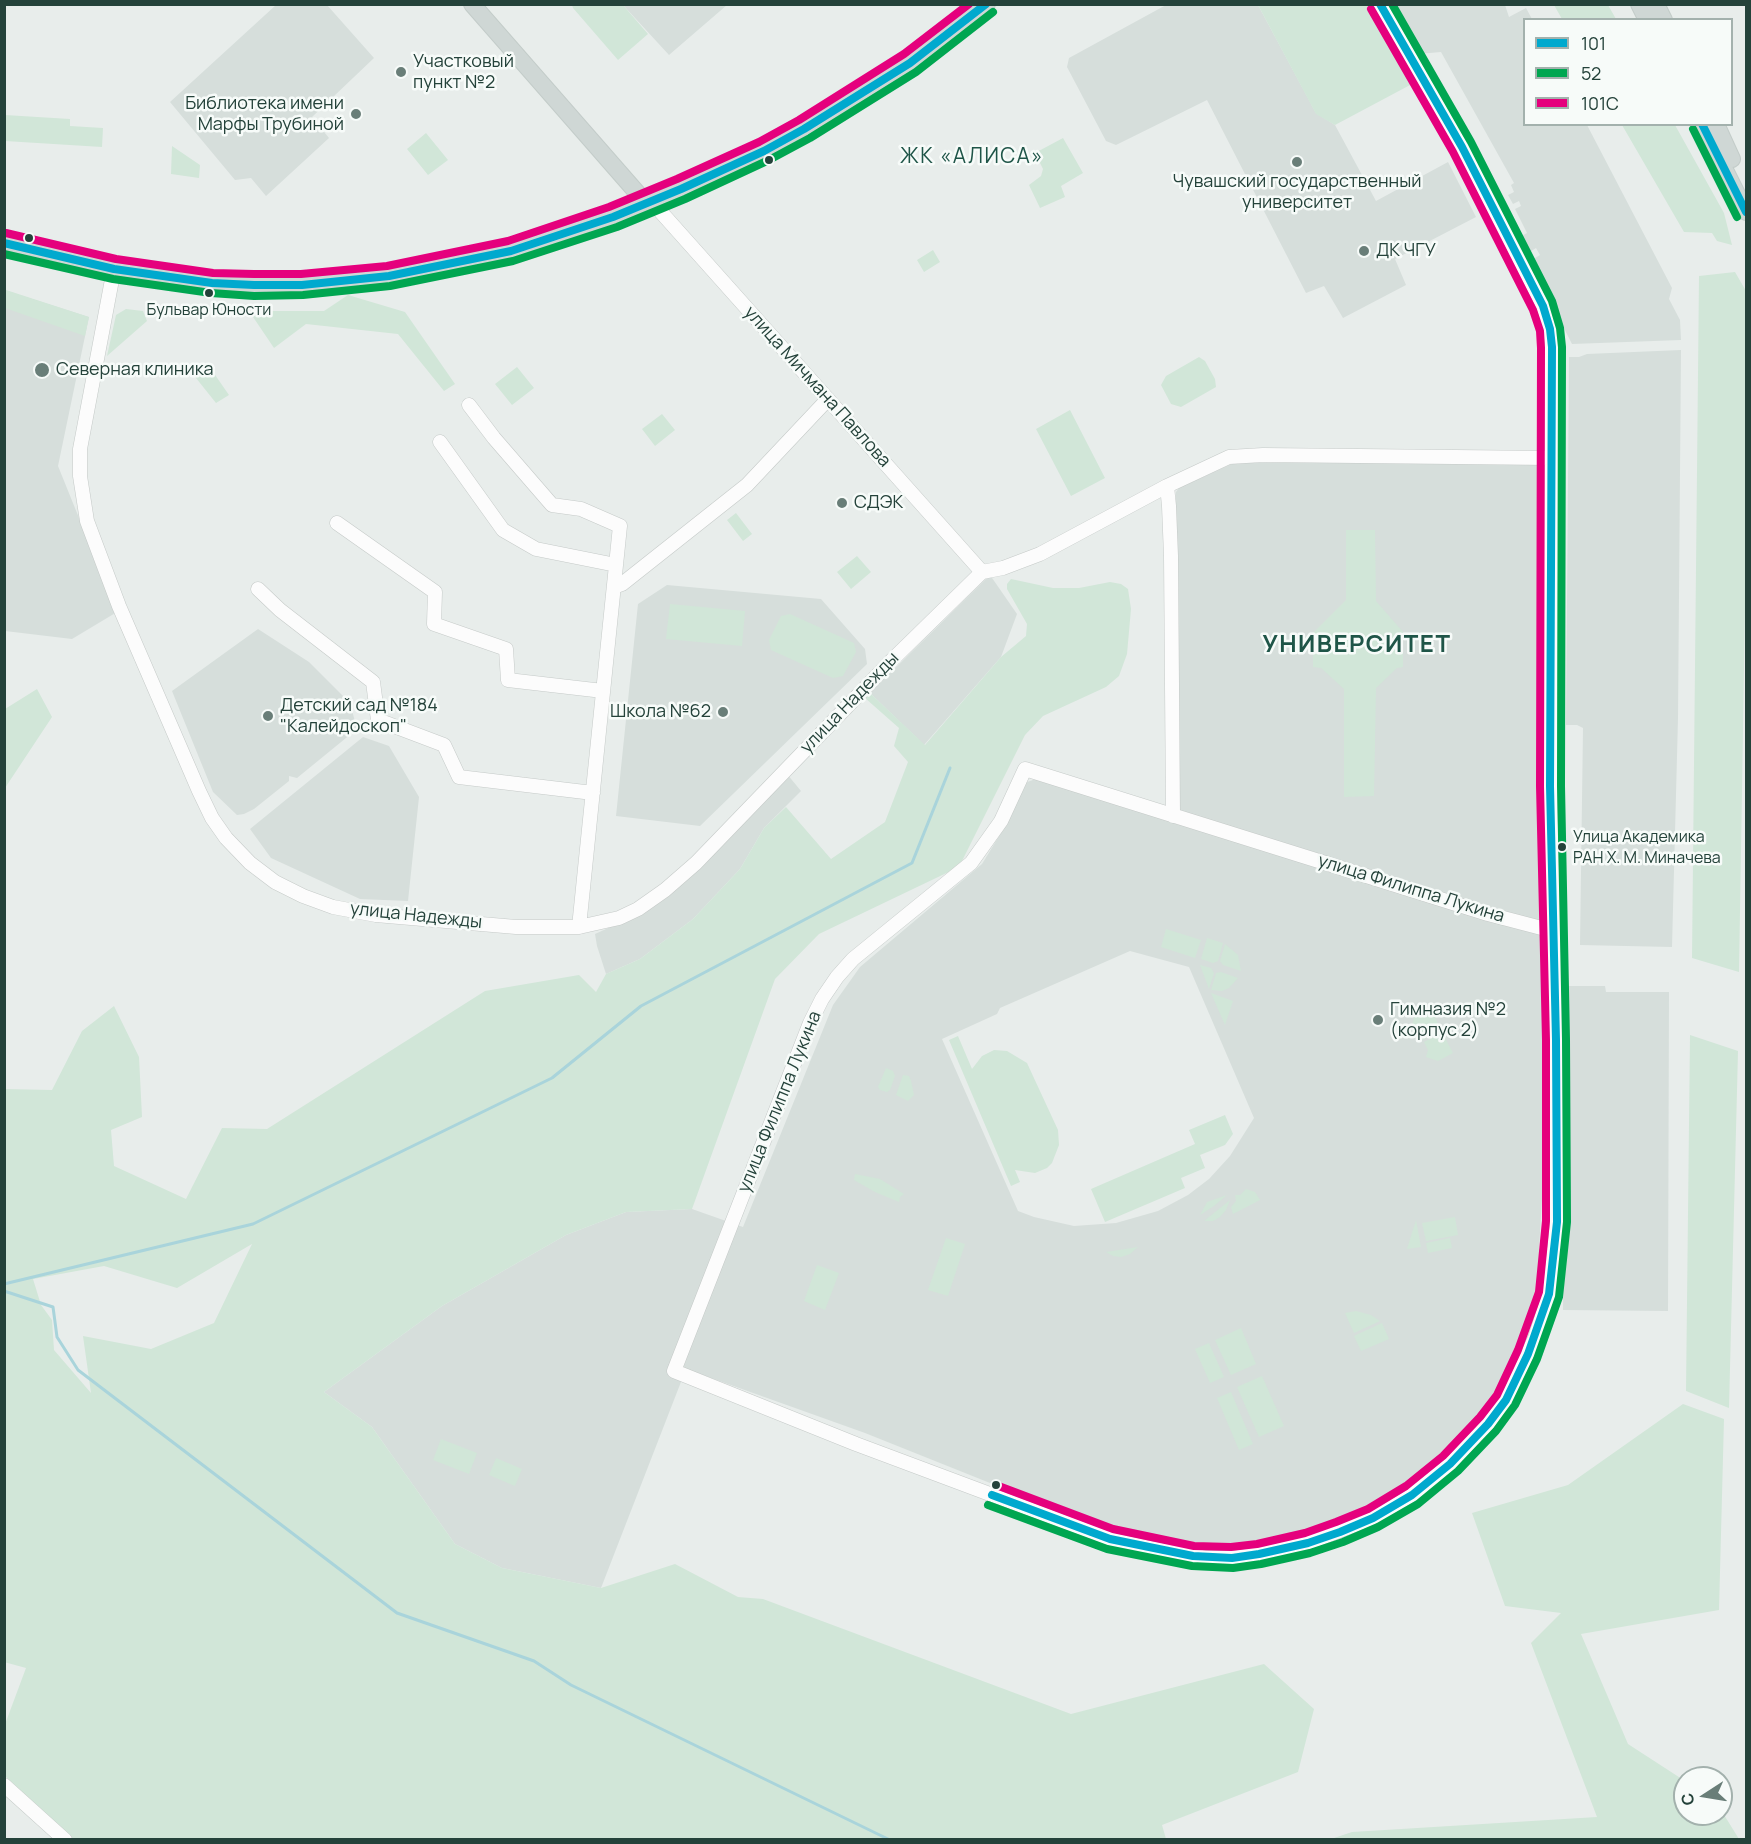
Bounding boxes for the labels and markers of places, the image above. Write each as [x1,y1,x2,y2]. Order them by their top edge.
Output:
place label: Участковый пункт №2 [413,51,514,94]
marker: Участковый пункт №2 [394,65,408,79]
place label: Библиотека имени Марфы Трубиной [185,93,344,136]
marker: Библиотека имени Марфы Трубиной [349,107,363,121]
unlabelled marker [763,154,775,166]
marker: Чувашский государственный университет [1290,155,1304,169]
place label: Чувашский государственный университет [1173,171,1421,213]
unlabelled marker [23,232,35,244]
place label: ДК ЧГУ [1376,240,1436,262]
marker: ДК ЧГУ [1357,244,1371,258]
marker: Бульвар Юности [203,287,215,299]
place label: Бульвар Юности [147,301,271,321]
place label: Северная клиника [56,359,214,381]
marker: Северная клиника [33,361,51,379]
place label: СДЭК [854,492,903,514]
marker: СДЭК [835,496,849,510]
place label: Детский сад №184 "Калейдоскоп" [280,695,438,738]
place label: Школа №62 [610,701,711,723]
marker: Школа №62 [716,705,730,719]
marker: Детский сад №184 "Калейдоскоп" [261,709,275,723]
place label: Улица Академика РАН Х. М. Миначева [1573,828,1721,866]
marker: Улица Академика РАН Х. М. Миначева [1556,841,1568,853]
place label: Гимназия №2 (корпус 2) [1390,999,1506,1042]
marker: Гимназия №2 (корпус 2) [1371,1013,1385,1027]
unlabelled marker [990,1479,1002,1491]

